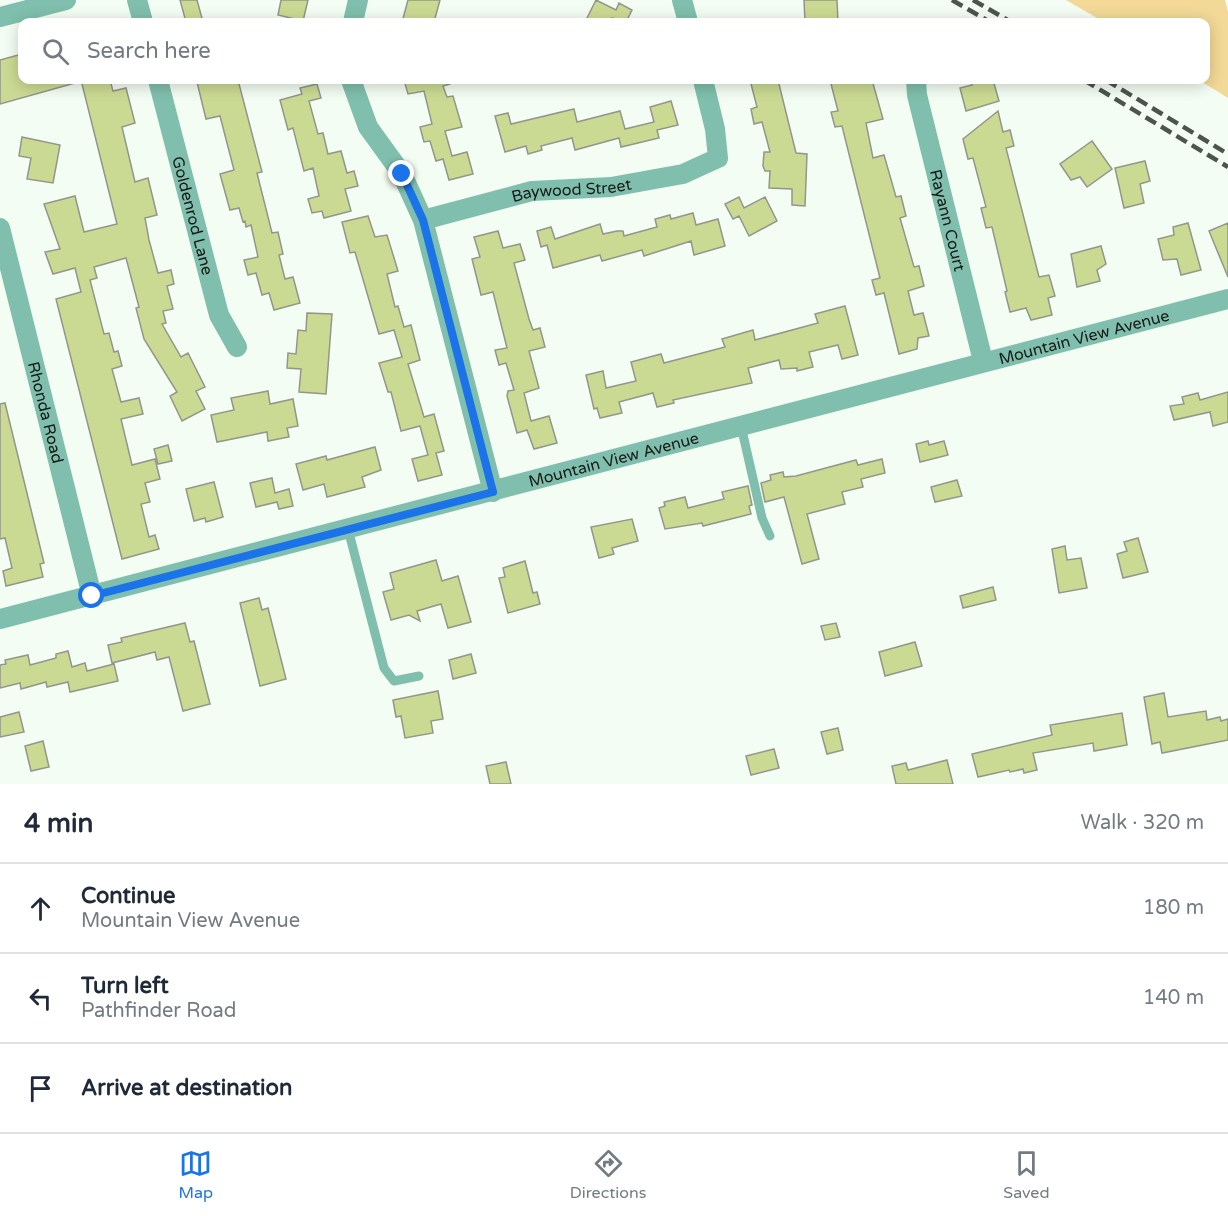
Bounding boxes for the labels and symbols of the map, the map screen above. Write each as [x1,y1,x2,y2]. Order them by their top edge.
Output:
street label: Goldenrod Lane [167,154,217,277]
route end [388,160,414,186]
street label: Rayann Court [925,168,969,273]
street label: Baywood Street [509,175,633,207]
street label: Mountain View Avenue [997,306,1171,369]
street label: Rhonda Road [23,360,67,466]
street label: Mountain View Avenue [526,428,701,492]
route start [78,582,104,608]

